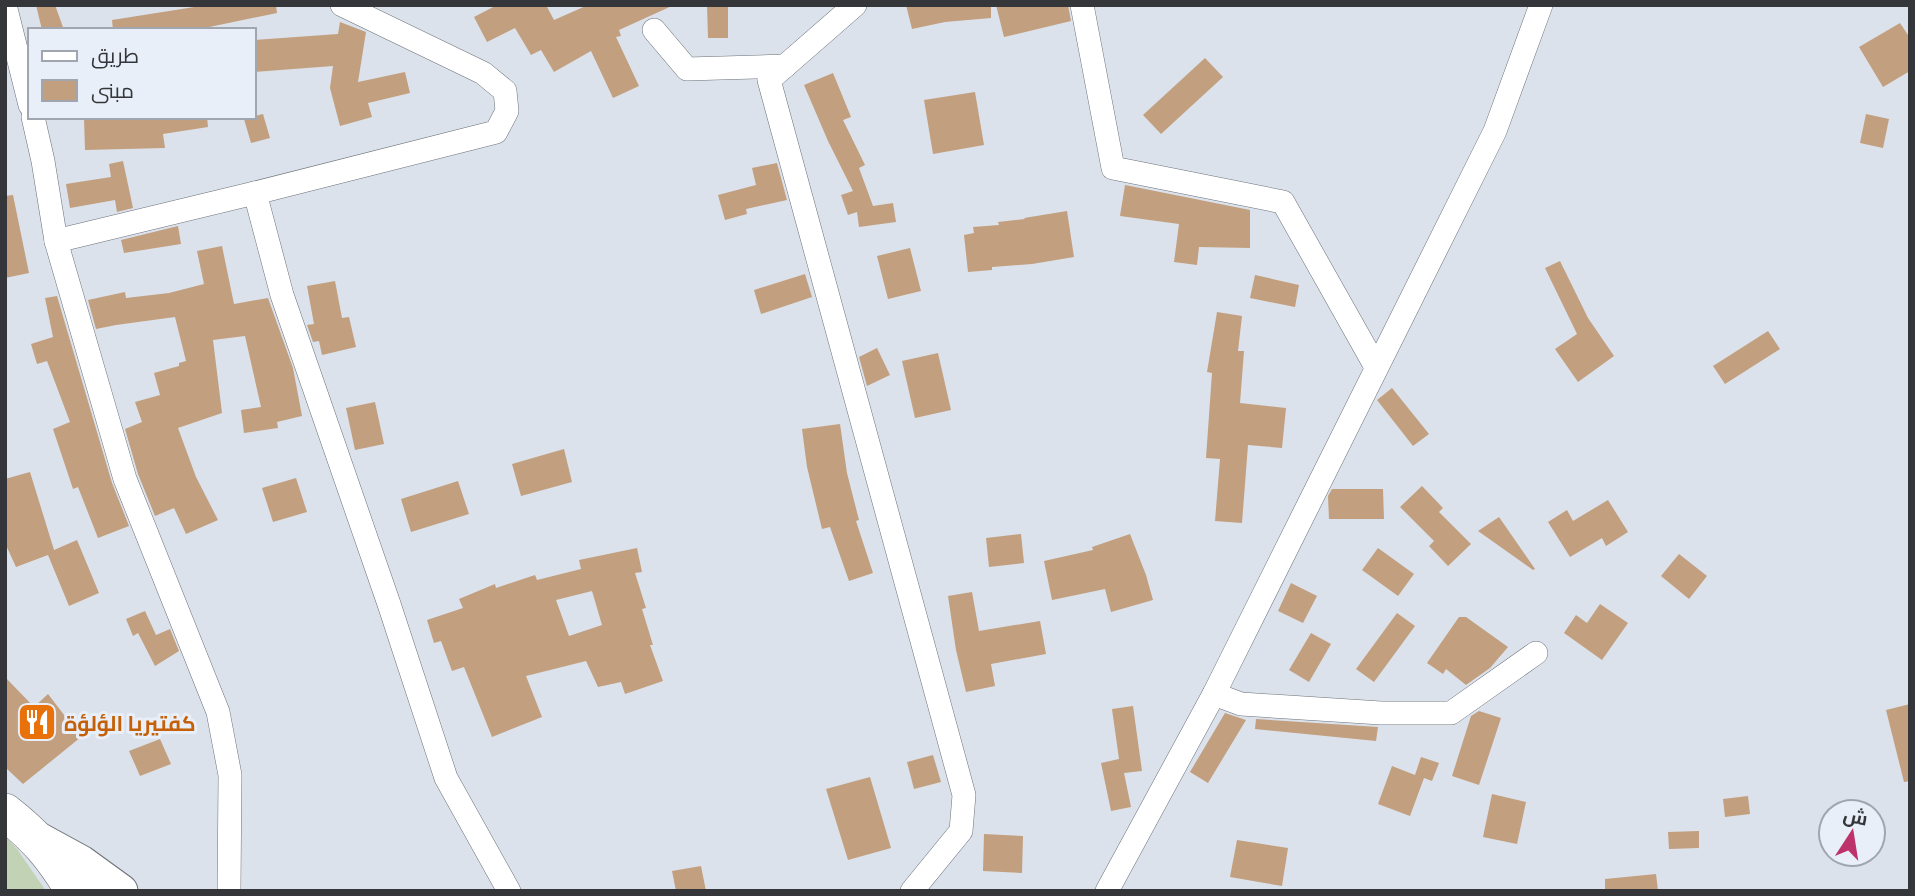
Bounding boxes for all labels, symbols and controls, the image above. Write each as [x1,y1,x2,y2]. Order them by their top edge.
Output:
legend [28,28,256,119]
text: طريق [91,42,139,69]
text: مبنى [91,77,134,104]
restaurant icon: كفتيريا الؤلؤة [16,701,58,743]
place label: كفتيريا الؤلؤة [64,710,196,737]
north arrow [1817,798,1887,868]
text: ش [1841,802,1870,831]

